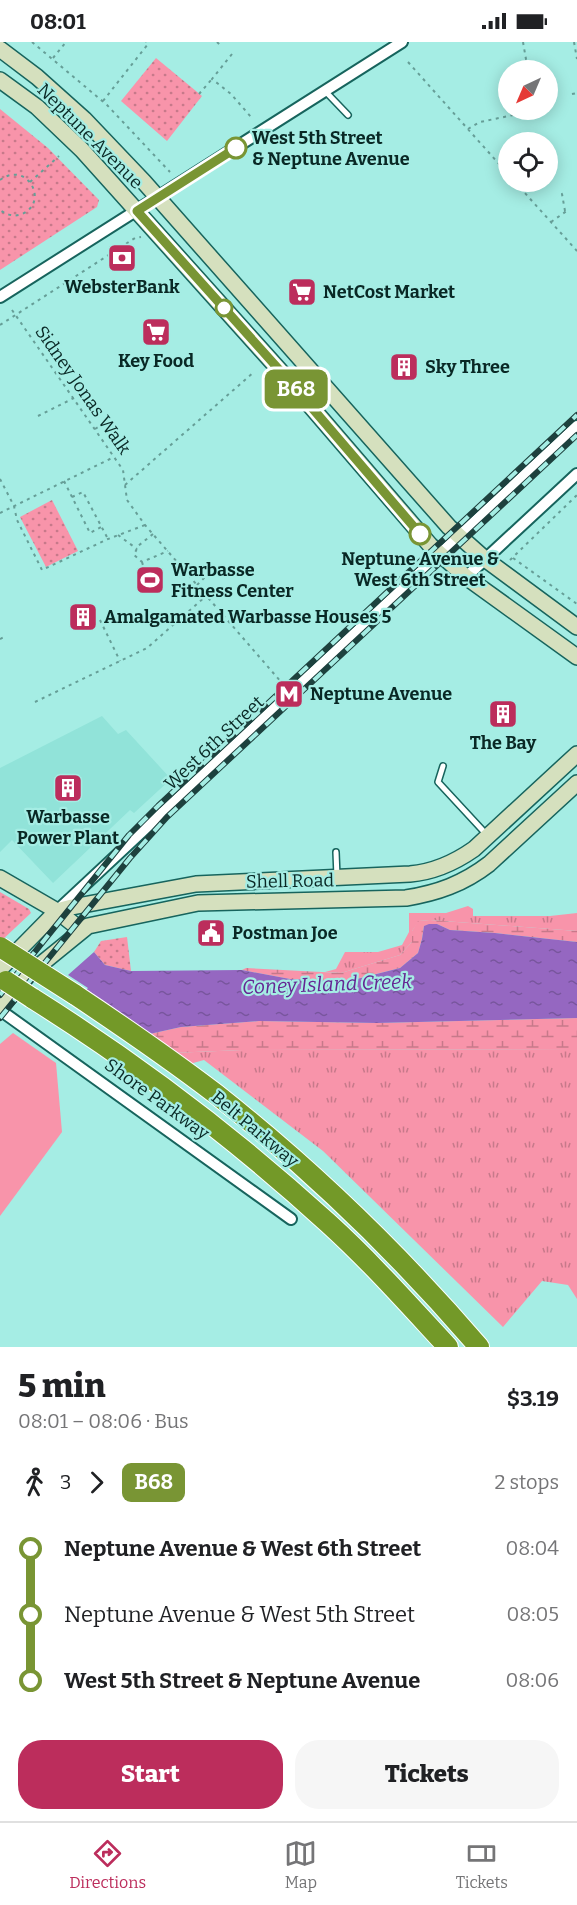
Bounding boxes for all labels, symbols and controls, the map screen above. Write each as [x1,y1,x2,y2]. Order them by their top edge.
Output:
text: 08:01 [30,8,86,35]
north arrow [498,60,558,120]
map controls [498,60,558,192]
street label: Neptune Avenue [33,79,147,193]
place label: West 5th Street & Neptune Avenue [252,127,410,170]
button: locate [498,132,558,192]
marker: West 5th Street & Neptune Avenue [225,137,247,159]
bank icon: WebsterBank [106,242,138,274]
place label: WebsterBank [64,276,180,298]
supermarket icon: NetCost Market [286,276,318,308]
place label: NetCost Market [323,281,455,303]
unlabelled marker [215,299,233,317]
supermarket icon: Key Food [140,316,172,348]
street label: Sidney Jonas Walk [30,321,136,459]
place label: Key Food [118,350,194,372]
building icon: Sky Three [388,351,420,383]
place label: Sky Three [425,356,510,378]
line badge: B68 [262,370,330,408]
text: B68 [277,376,315,402]
marker: Neptune Avenue & West 6th Street [409,523,431,545]
place label: Neptune Avenue & West 6th Street [341,548,499,591]
place label: Warbasse Fitness Center [171,559,294,602]
sports icon: Warbasse Fitness Center [134,564,166,596]
building icon: Amalgamated Warbasse Houses 5 [67,601,99,633]
place label: Amalgamated Warbasse Houses 5 [104,606,391,628]
metro station icon: Neptune Avenue [273,678,305,710]
place label: Neptune Avenue [310,683,452,705]
street label: West 6th Street [160,691,269,795]
building icon: The Bay [487,698,519,730]
place label: The Bay [470,732,537,754]
building icon: Warbasse Power Plant [52,772,84,804]
place label: Warbasse Power Plant [17,806,119,849]
street label: Shell Road [246,869,335,893]
public building icon: Postman Joe [195,917,227,949]
place label: Postman Joe [232,922,338,944]
water label: Coney Island Creek [242,969,413,999]
street label: Shore Parkway [100,1054,214,1145]
street label: Belt Parkway [207,1086,303,1172]
text: 5 min [18,1366,106,1406]
text: $3.19 [507,1385,559,1412]
text: 08:01 – 08:06 · Bus [18,1409,189,1433]
icon: walk [18,1466,51,1499]
icon: forward [80,1466,113,1499]
text: B68 [134,1469,173,1495]
text: 3 [60,1470,71,1494]
text: 2 stops [495,1470,559,1494]
text: Neptune Avenue & West 6th Street [64,1535,421,1562]
text: 08:04 [505,1536,559,1560]
text: Neptune Avenue & West 5th Street [64,1601,415,1628]
text: 08:05 [506,1602,559,1626]
text: West 5th Street & Neptune Avenue [64,1667,420,1694]
text: 08:06 [505,1668,559,1692]
button: Start [18,1740,283,1809]
button: Tickets [295,1740,559,1809]
tab: Directions [69,1837,146,1892]
tab: Map [284,1837,317,1892]
tab: Tickets [456,1837,508,1892]

